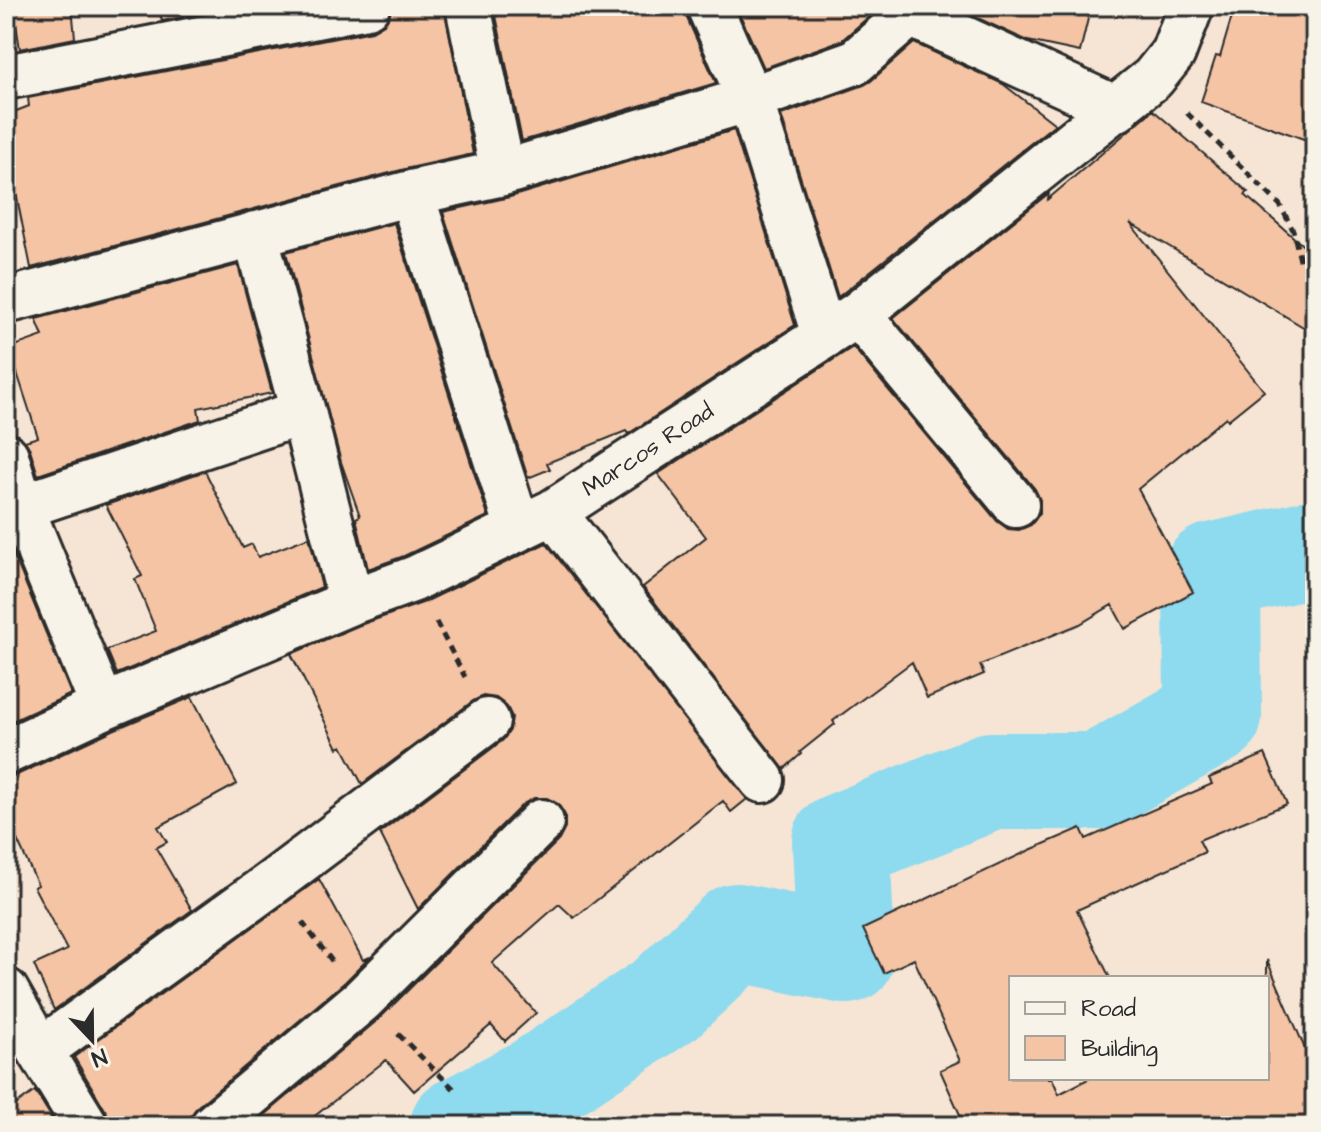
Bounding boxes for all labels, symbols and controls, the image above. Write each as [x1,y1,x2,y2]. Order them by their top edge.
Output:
street label: Marcos Road [576,395,720,505]
legend [1009,976,1269,1080]
text: Road [1081,992,1136,1026]
north arrow [52,1000,132,1080]
text: Building [1081,1032,1158,1067]
text: N [87,1040,111,1074]

